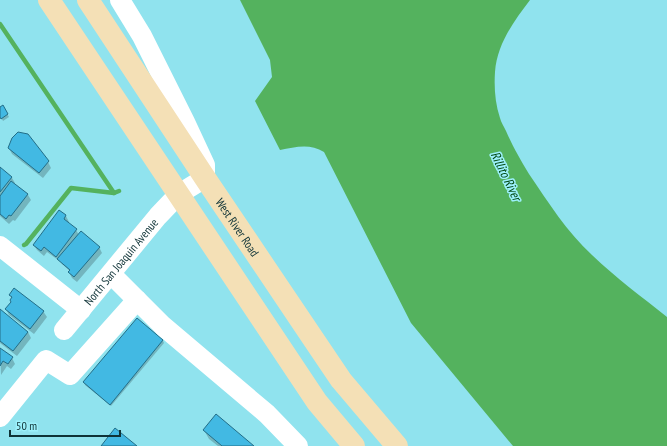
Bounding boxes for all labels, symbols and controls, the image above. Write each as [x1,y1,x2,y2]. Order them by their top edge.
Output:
water label: Rillito River [487,149,526,206]
street label: West River Road [213,195,263,259]
street label: North San Joaquin Avenue [80,215,161,308]
scale bar [10,412,120,438]
text: 50 m [16,418,37,433]

